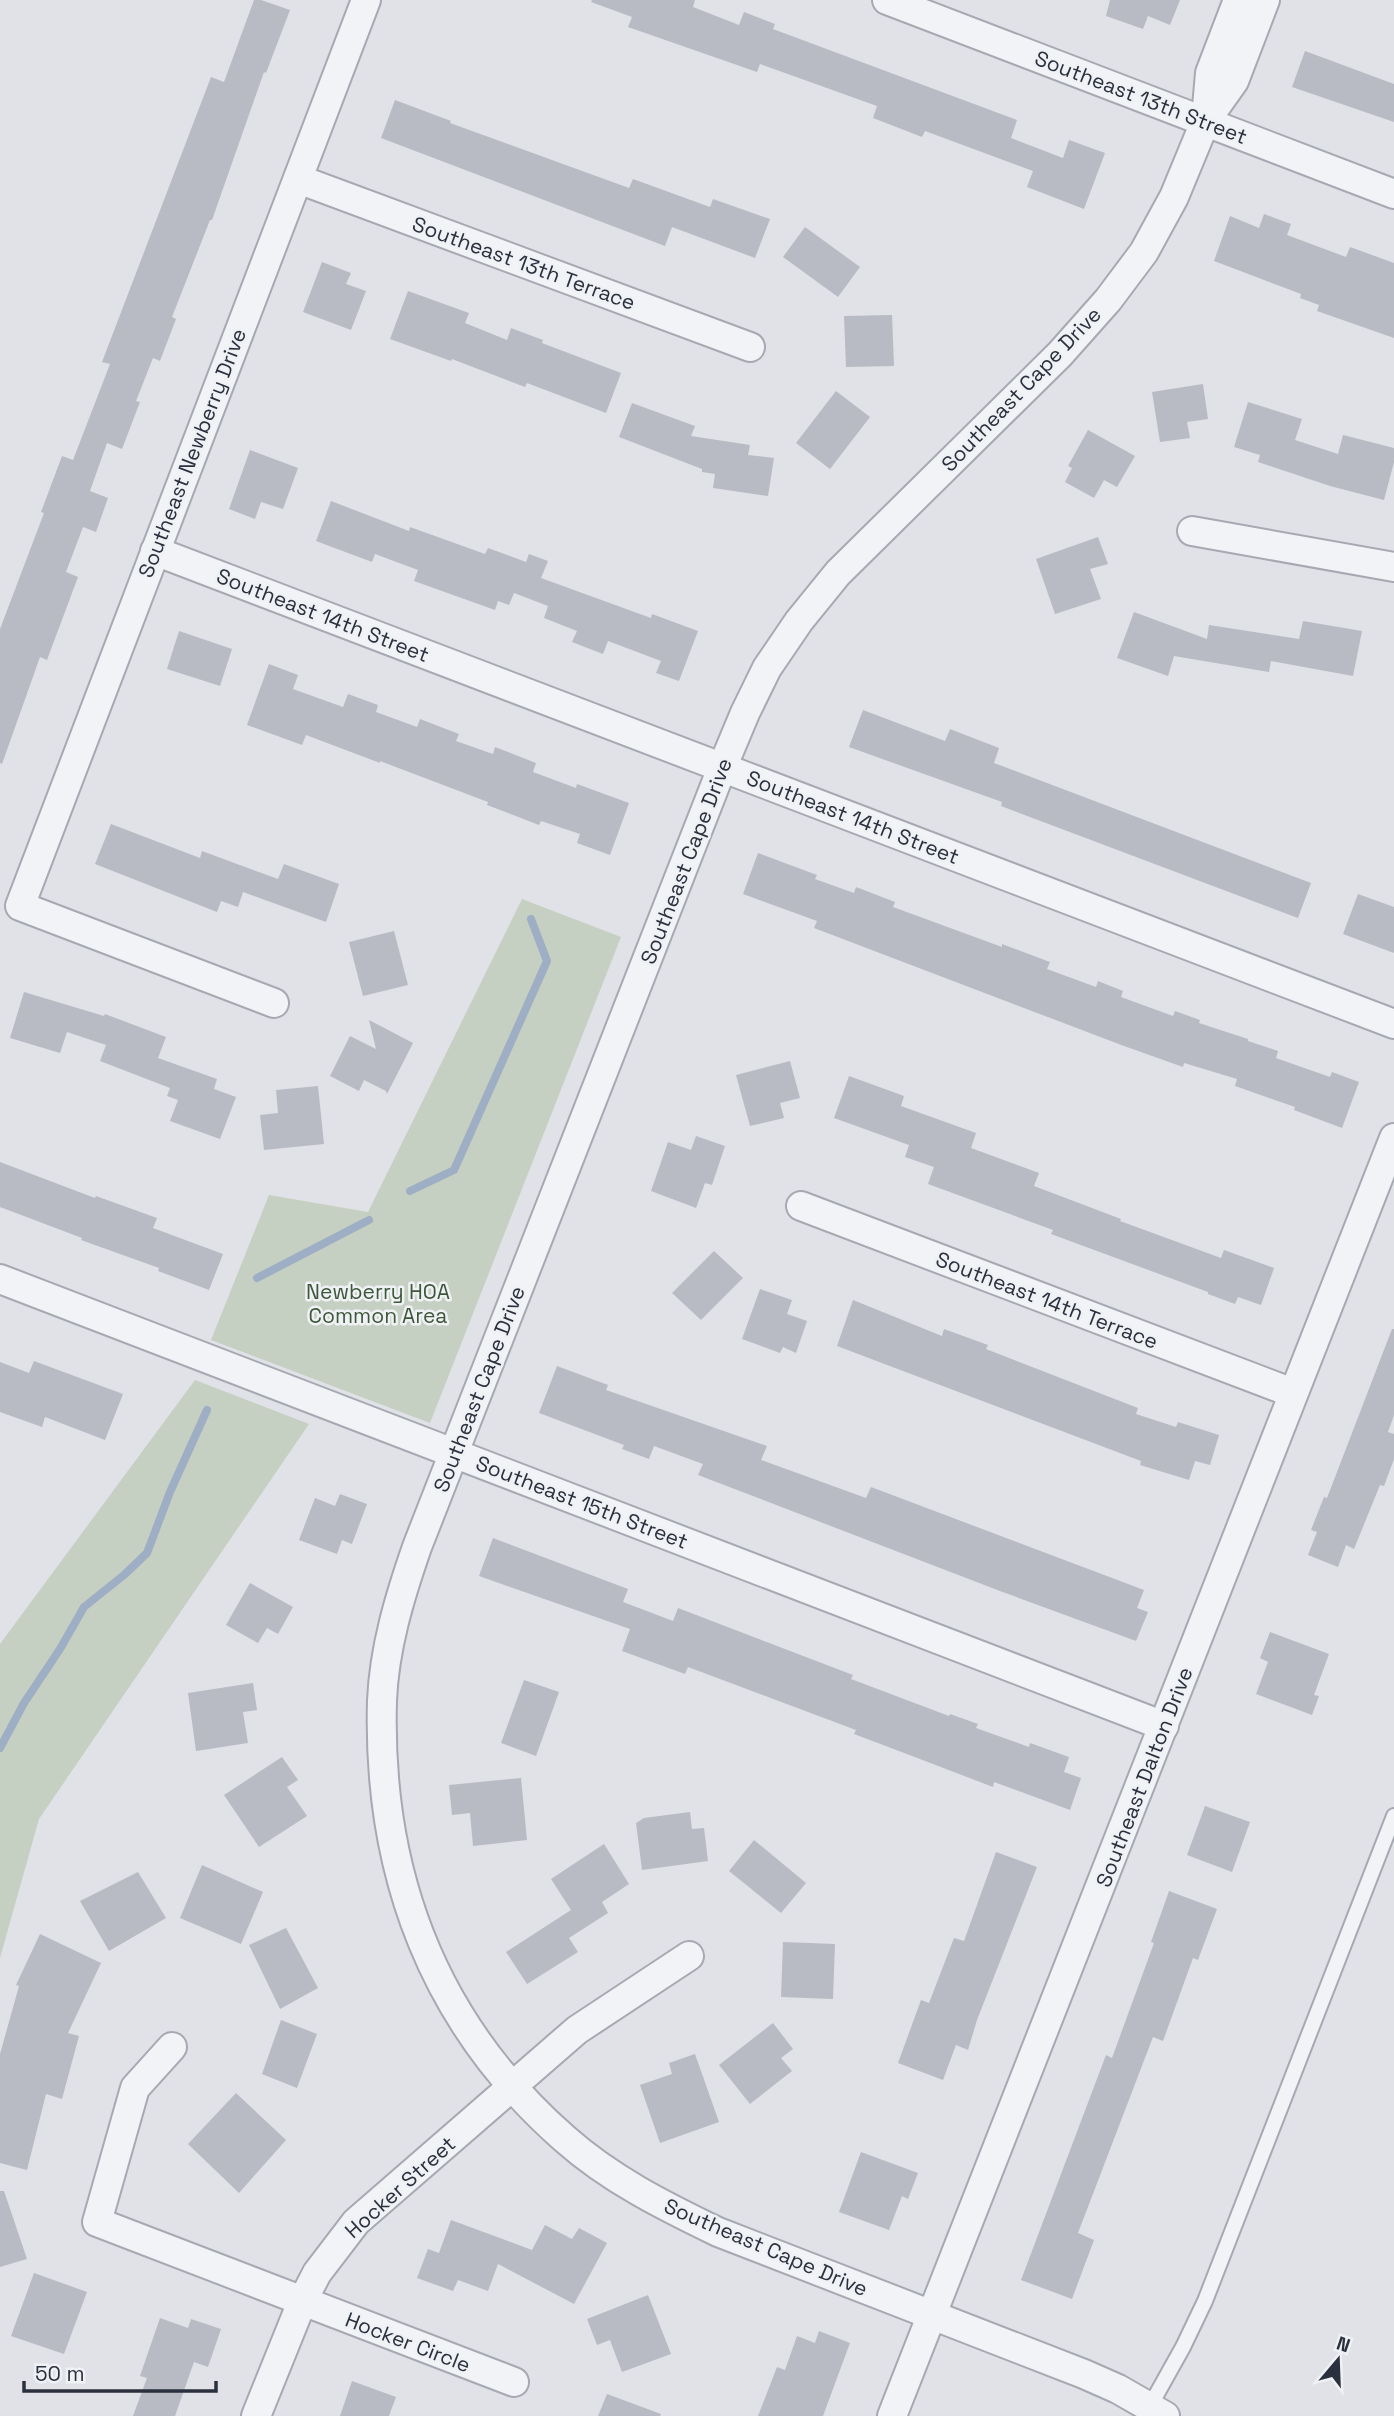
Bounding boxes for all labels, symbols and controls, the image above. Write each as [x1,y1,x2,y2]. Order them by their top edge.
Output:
street label: Southeast 13th Street [1031,44,1251,150]
street label: Southeast 13th Terrace [409,210,639,316]
street label: Southeast Cape Drive [935,301,1107,477]
street label: Southeast Newberry Drive [132,325,252,581]
street label: Southeast 14th Street [213,562,433,668]
street label: Southeast Cape Drive [634,754,738,968]
street label: Southeast 14th Street [743,764,963,870]
street label: Southeast 14th Terrace [932,1245,1162,1355]
park label: Newberry HOA Common Area [306,1278,450,1329]
street label: Southeast Cape Drive [427,1282,531,1496]
street label: Southeast 15th Street [472,1449,692,1555]
street label: Southeast Dalton Drive [1090,1663,1198,1891]
street label: Hocker Street [339,2130,461,2244]
street label: Southeast Cape Drive [660,2192,872,2302]
street label: Hocker Circle [341,2306,475,2378]
north arrow [1303,2325,1373,2395]
text: N [1333,2331,1353,2358]
scale bar [24,2350,217,2394]
text: 50 m [35,2360,85,2387]

